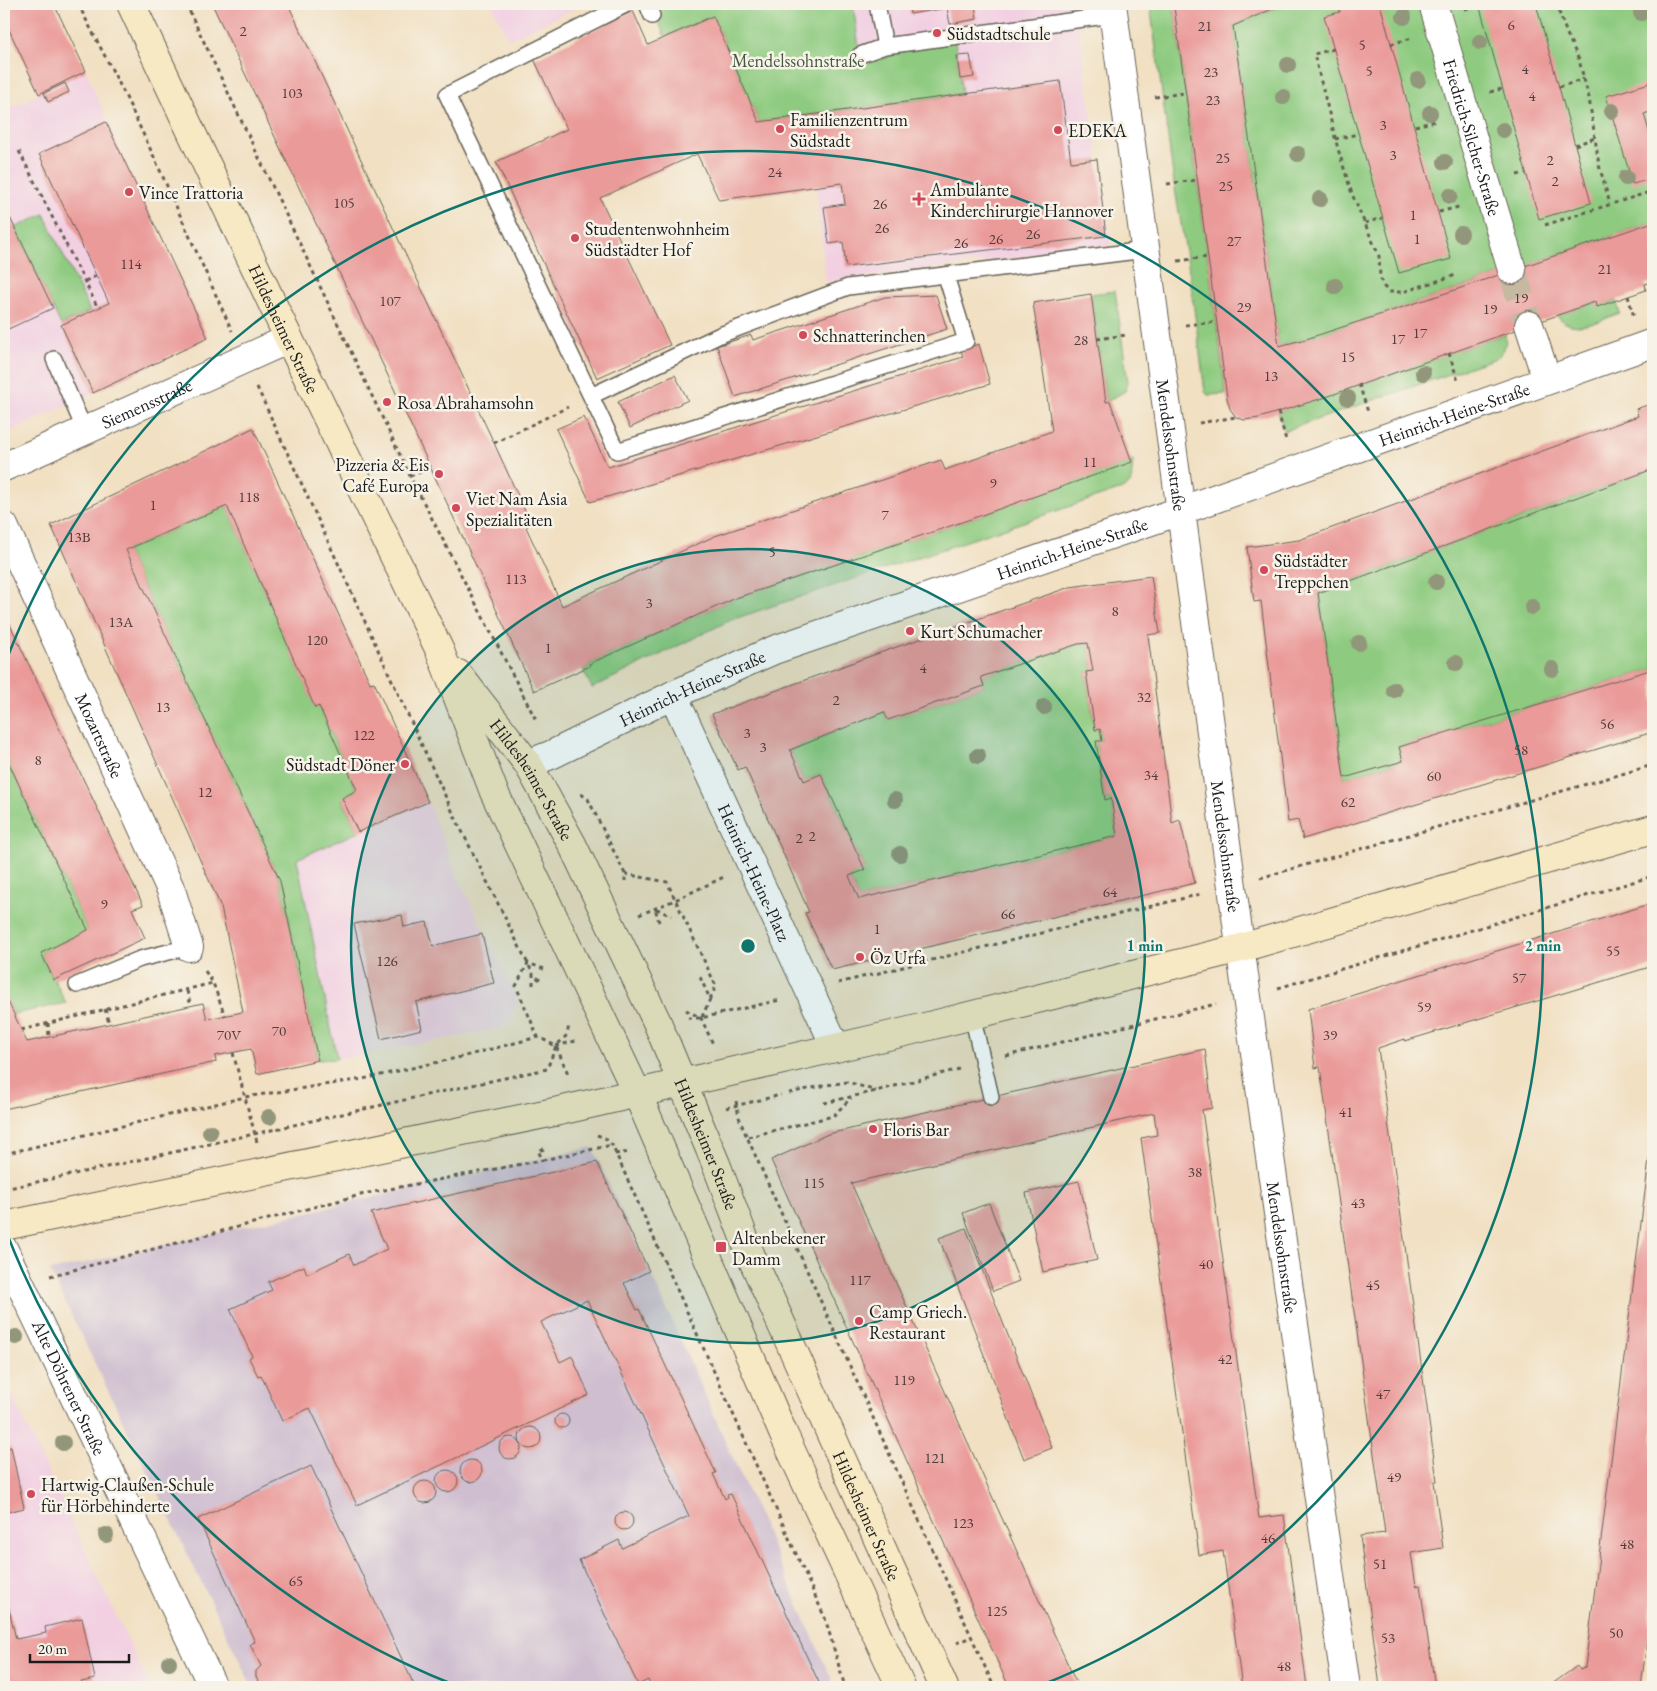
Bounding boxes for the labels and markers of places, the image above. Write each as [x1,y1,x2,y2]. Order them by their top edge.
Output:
place label: Südstadtschule [947,22,1051,45]
marker: Südstadtschule [931,27,943,39]
place label: Familienzentrum Südstadt [790,108,908,152]
place label: EDEKA [1068,119,1127,142]
marker: Familienzentrum Südstadt [774,123,786,135]
marker: EDEKA [1052,124,1064,136]
place label: Ambulante Kinderchirurgie Hannover [929,178,1114,222]
place label: Vince Trattoria [139,181,244,204]
marker: Vince Trattoria [123,186,135,198]
marker: Ambulante Kinderchirurgie Hannover [912,192,926,206]
place label: Studentenwohnheim Südstädter Hof [585,217,730,261]
marker: Studentenwohnheim Südstädter Hof [569,232,581,244]
place label: Schnatterinchen [813,324,927,347]
marker: Schnatterinchen [797,329,809,341]
place label: Rosa Abrahamsohn [397,391,534,414]
marker: Rosa Abrahamsohn [381,396,393,408]
place label: Pizzeria & Eis Café Europa [335,453,430,497]
marker: Pizzeria & Eis Café Europa [433,468,445,480]
place label: Viet Nam Asia Spezialitäten [466,487,568,531]
marker: Viet Nam Asia Spezialitäten [450,502,462,514]
place label: Südstädter Treppchen [1274,549,1350,593]
marker: Südstädter Treppchen [1258,564,1270,576]
place label: Kurt Schumacher [920,620,1042,643]
marker: Kurt Schumacher [904,625,916,637]
place label: Südstadt Döner [286,753,395,776]
marker: Südstadt Döner [399,758,411,770]
centre of rings [739,937,757,955]
place label: Öz Urfa [870,946,927,969]
marker: Öz Urfa [854,951,866,963]
place label: Floris Bar [883,1118,949,1141]
marker: Floris Bar [867,1123,879,1135]
place label: Altenbekener Damm [731,1226,825,1270]
marker: Altenbekener Damm [714,1240,728,1254]
place label: Camp Griech. Restaurant [869,1300,967,1344]
marker: Camp Griech. Restaurant [853,1315,865,1327]
place label: Hartwig-Claußen-Schule für Hörbehinderte [41,1473,214,1517]
marker: Hartwig-Claußen-Schule für Hörbehinderte [25,1488,37,1500]

